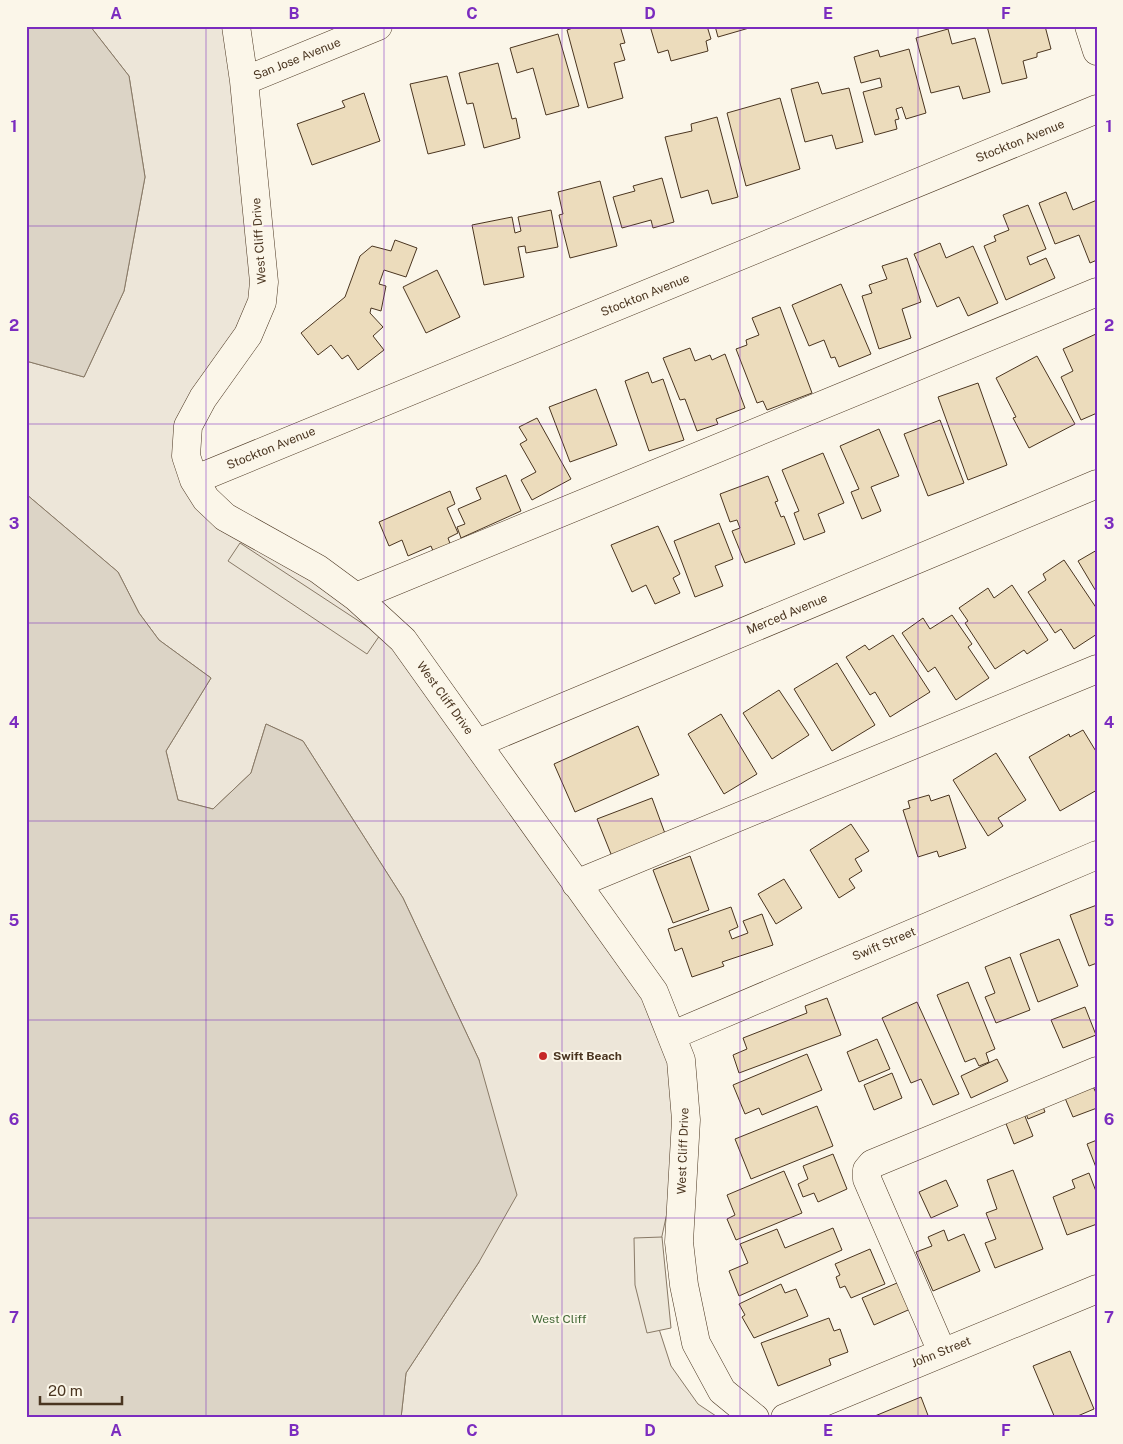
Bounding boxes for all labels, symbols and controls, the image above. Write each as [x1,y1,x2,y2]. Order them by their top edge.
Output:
text: A [110,4,122,23]
text: B [289,4,300,23]
text: C [466,4,478,23]
text: D [644,4,656,23]
text: E [823,4,833,23]
text: F [1001,4,1011,23]
street label: San Jose Avenue [251,35,343,83]
text: 1 [11,117,17,136]
street label: Stockton Avenue [974,117,1067,165]
text: 1 [1106,117,1112,136]
street label: West Cliff Drive [249,197,269,285]
street label: Stockton Avenue [599,271,692,319]
text: 2 [9,316,19,335]
text: 2 [1104,316,1114,335]
street label: Stockton Avenue [225,424,318,472]
text: 3 [9,514,19,533]
text: 3 [1104,514,1114,533]
street label: Merced Avenue [744,591,830,637]
street label: West Cliff Drive [414,659,476,737]
text: 4 [9,713,20,732]
text: 4 [1104,713,1115,732]
text: 5 [9,911,20,930]
text: 5 [1104,911,1115,930]
street label: Swift Street [850,924,918,964]
place label: Swift Beach [553,1049,622,1063]
marker: Swift Beach [537,1050,549,1062]
street label: West Cliff Drive [674,1107,692,1195]
text: 6 [9,1110,19,1129]
text: 6 [1104,1110,1114,1129]
text: 7 [9,1308,19,1327]
text: 7 [1104,1308,1114,1327]
park label: West Cliff [531,1312,587,1326]
street label: John Street [909,1334,973,1370]
scale bar [40,1374,122,1406]
text: 20 m [48,1382,83,1399]
text: A [110,1421,122,1440]
text: B [289,1421,300,1440]
text: C [466,1421,478,1440]
text: D [644,1421,656,1440]
text: E [823,1421,833,1440]
text: F [1001,1421,1011,1440]

